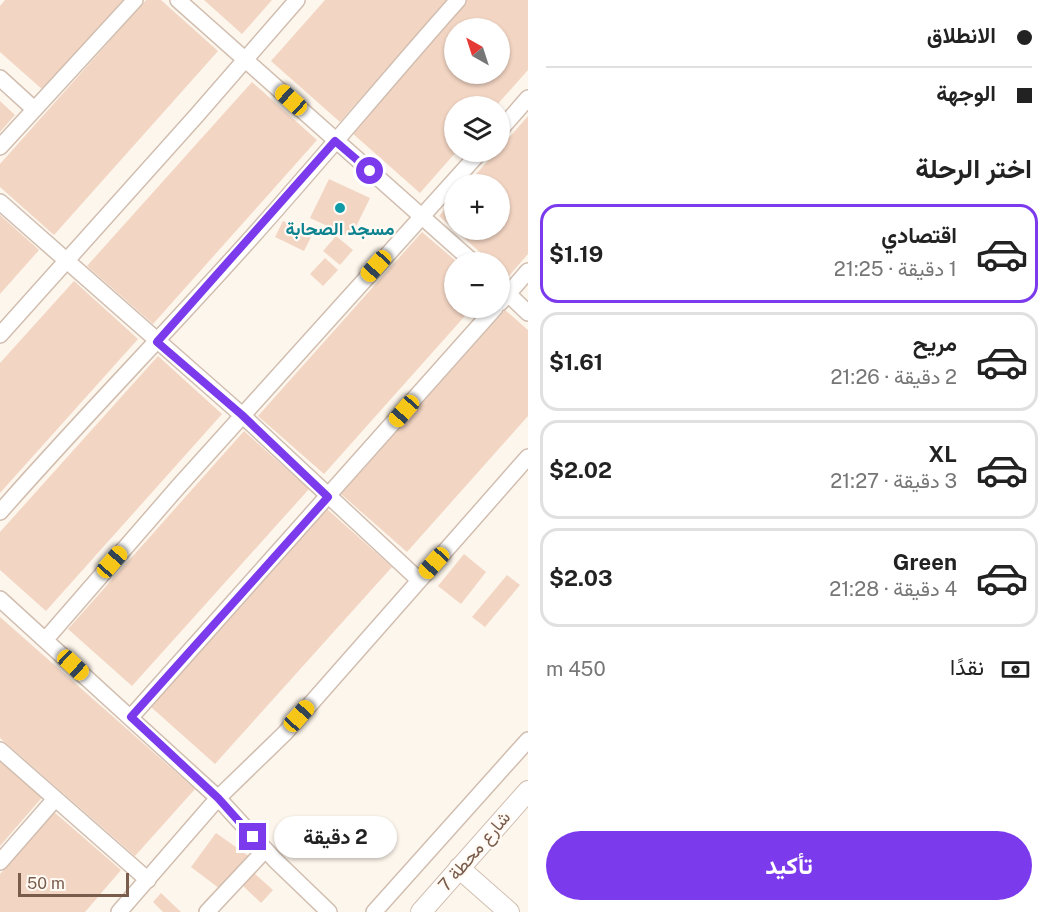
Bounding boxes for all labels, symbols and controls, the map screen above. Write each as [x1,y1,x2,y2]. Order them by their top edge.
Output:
north arrow [444,18,510,84]
map controls [444,18,510,318]
text: الانطلاق [927,22,996,48]
text: الوجهة [936,80,996,106]
car [272,81,310,119]
button: layers [444,96,510,162]
text: اختر الرحلة [915,152,1032,184]
route start [356,157,383,184]
button: + [444,174,510,240]
marker: مسجد الصحابة [333,201,347,215]
place label: مسجد الصحابة [286,218,395,240]
text: اقتصادي [881,222,957,248]
icon: car [975,227,1029,281]
text: $1.19 [549,241,603,267]
car [357,247,395,285]
button: − [444,252,510,318]
text: 1 دقيقة · 21:25 [834,257,957,281]
text: مريح [913,330,957,356]
icon: car [975,335,1029,389]
text: $1.61 [549,349,603,375]
text: 2 دقيقة · 21:26 [830,365,957,389]
car [385,392,423,430]
text: XL [929,441,957,467]
icon: car [975,443,1029,497]
text: $2.02 [549,457,612,483]
text: 3 دقيقة · 21:27 [830,469,957,493]
car [93,543,131,581]
car [415,544,453,582]
text: Green [893,549,957,575]
icon: car [975,551,1029,605]
text: $2.03 [549,565,613,591]
text: 4 دقيقة · 21:28 [829,577,957,601]
car [54,646,92,684]
icon: cash [999,653,1032,686]
text: نقدًا [950,654,984,680]
text: 450 m [546,657,606,681]
car [280,697,318,735]
street label: شارع محطة 7 [434,807,516,897]
callout: 2 دقيقة [274,816,397,858]
route end [239,823,266,850]
text: 2 دقيقة [303,825,368,849]
button: تأكيد [546,831,1032,900]
scale bar [18,870,129,898]
text: 50 m [27,874,65,893]

